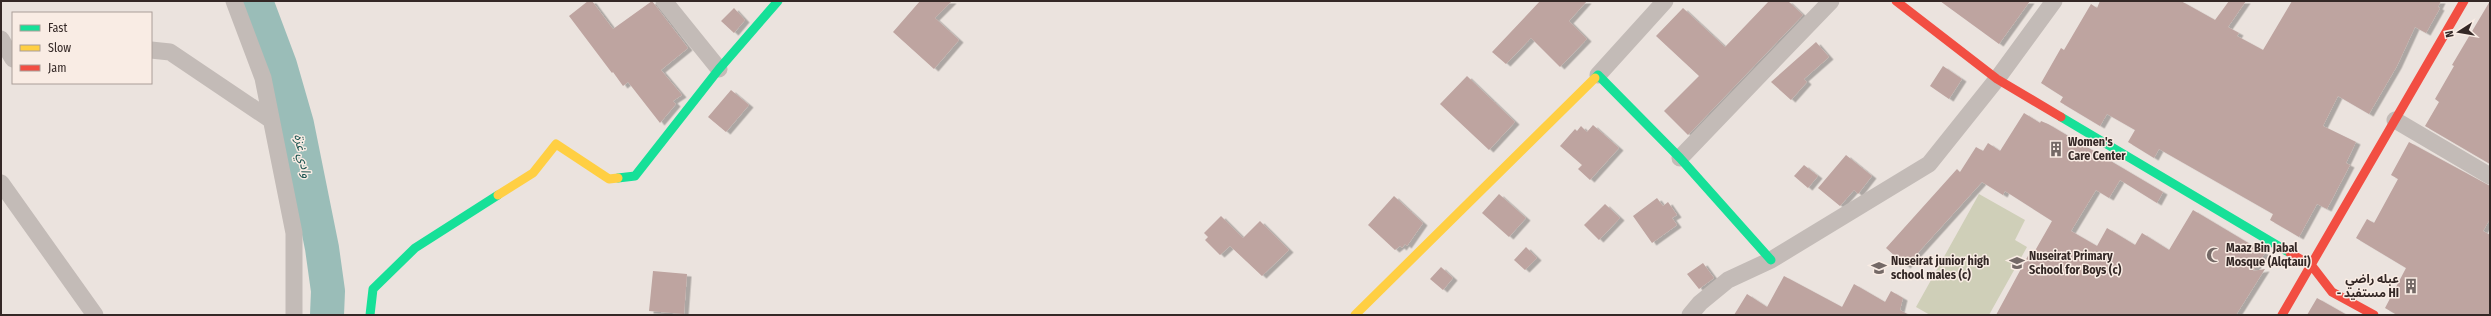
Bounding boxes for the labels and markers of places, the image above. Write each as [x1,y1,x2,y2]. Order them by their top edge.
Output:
place label: Women's Care Center [2068,135,2126,163]
building icon: Women's Care Center [2047,140,2065,158]
place label: Maaz Bin Jabal Mosque (Alqtaui) [2226,241,2311,269]
mosque icon: Maaz Bin Jabal Mosque (Alqtaui) [2205,246,2223,264]
place label: Nuseirat Primary School for Boys (c) [2029,249,2122,277]
place label: Nuseirat junior high school males (c) [1891,254,1989,282]
school or university icon: Nuseirat Primary School for Boys (c) [2008,254,2026,272]
school or university icon: Nuseirat junior high school males (c) [1870,259,1888,277]
place label: عبله راضي - مستفيد HI [2337,272,2399,300]
building icon: عبله راضي - مستفيد HI [2402,277,2420,295]

